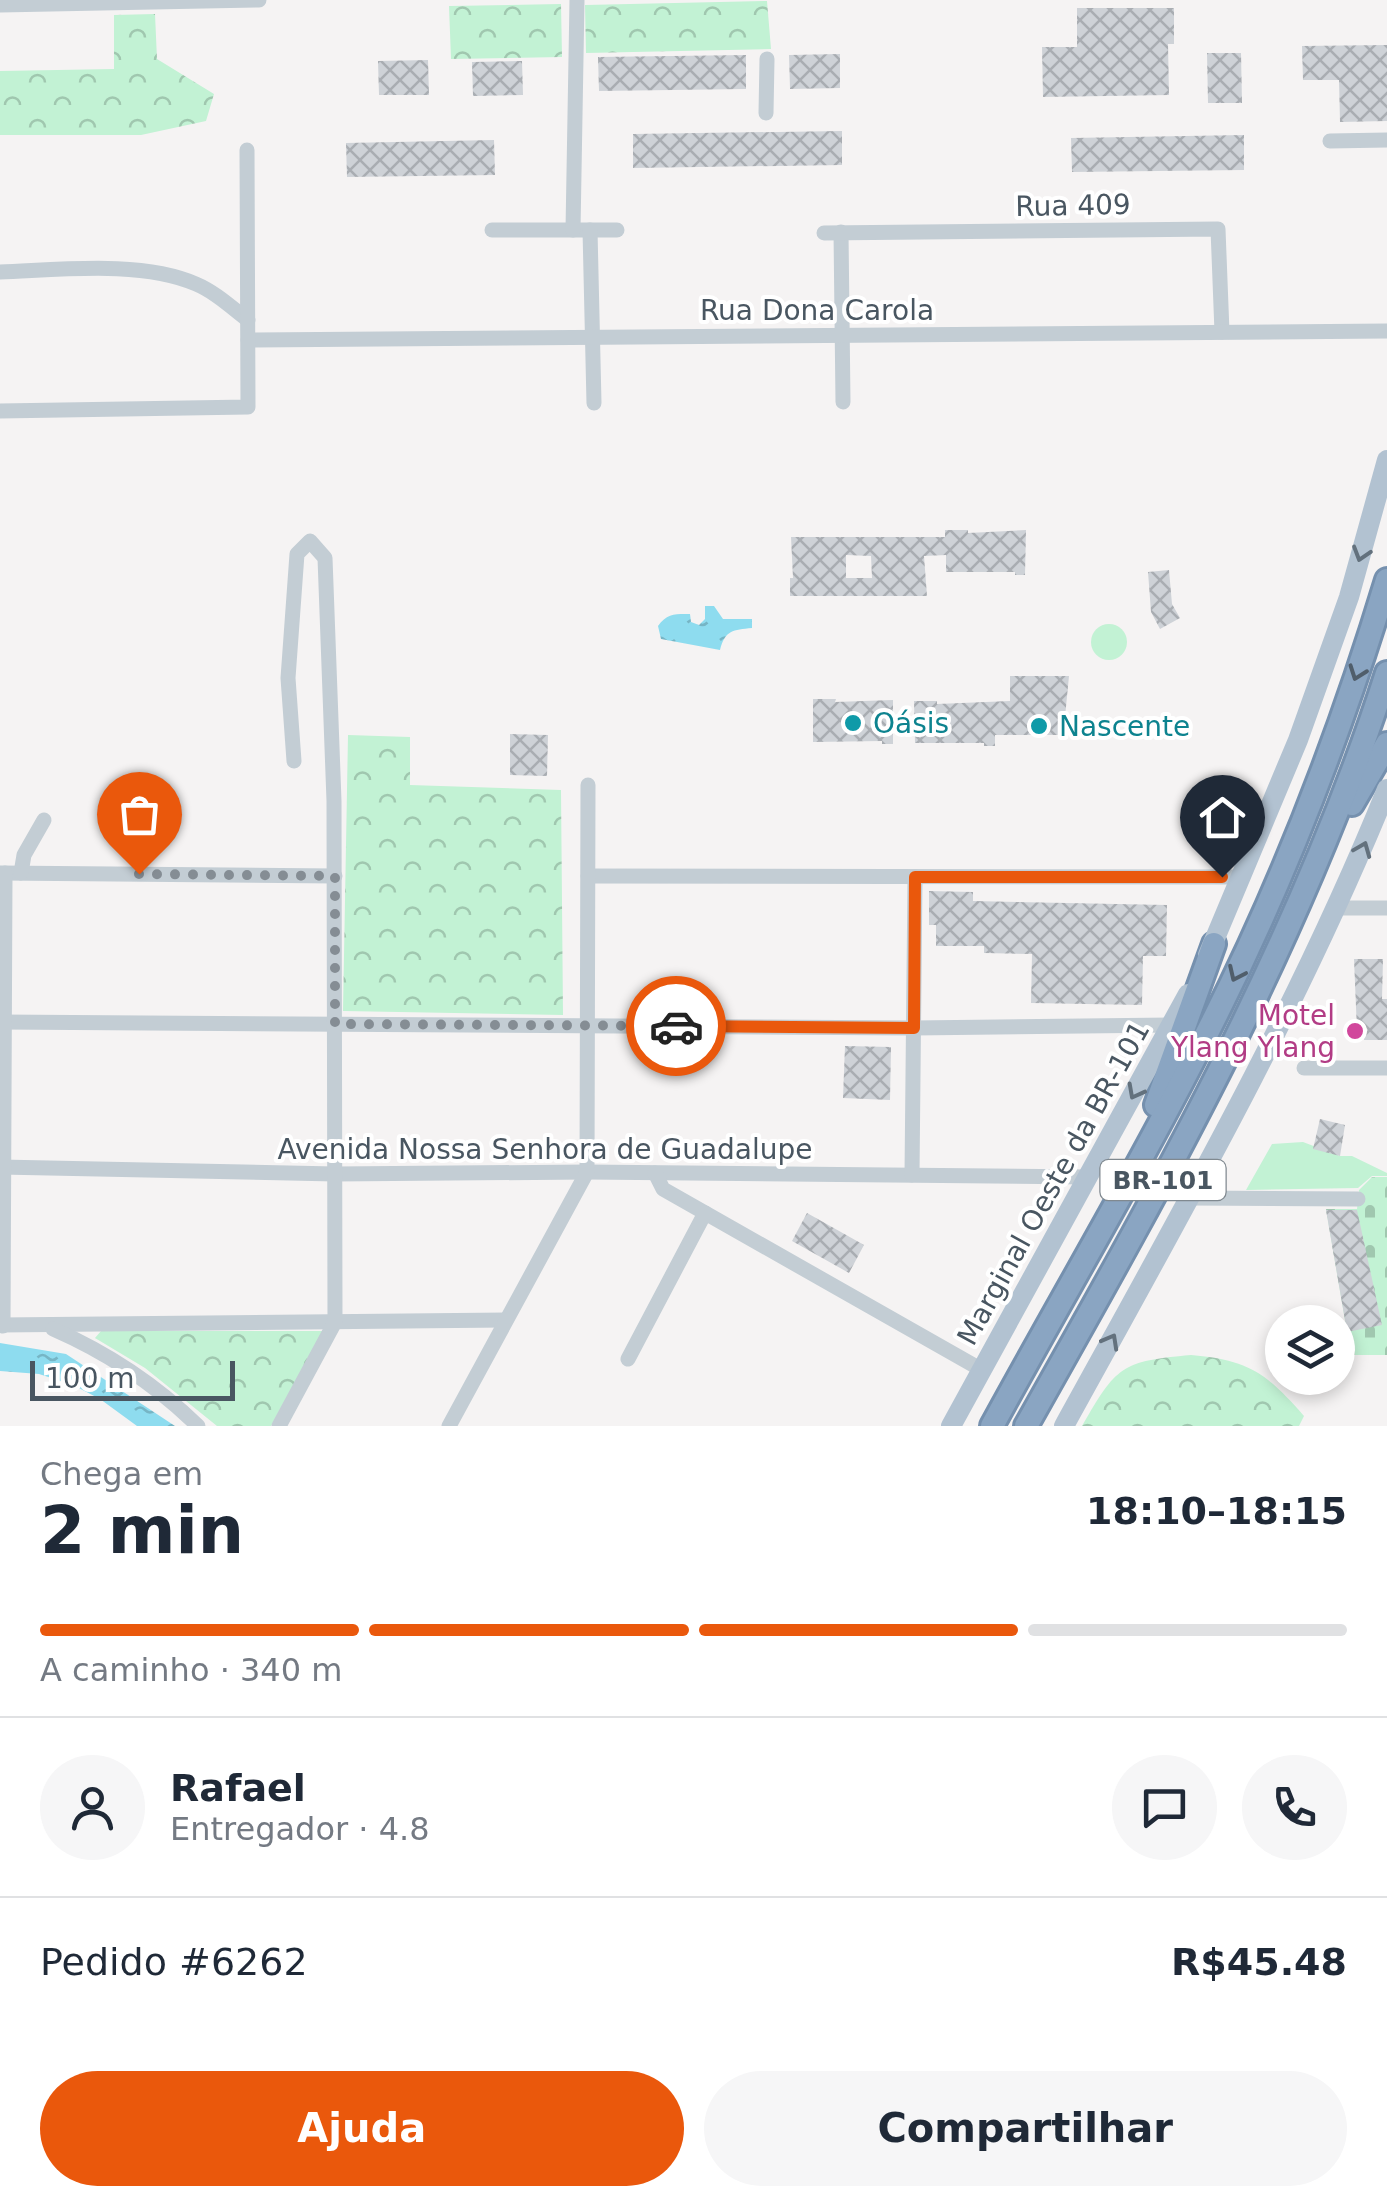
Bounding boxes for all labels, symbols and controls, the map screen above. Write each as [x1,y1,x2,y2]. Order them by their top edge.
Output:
street label: Rua 409 [1015,188,1131,223]
street label: Rua Dona Carola [700,294,934,327]
one-way arrow [1352,545,1373,562]
one-way arrow [1348,663,1369,680]
place label: Oásis [873,707,949,740]
place label: Nascente [1059,710,1190,743]
marker: Oásis [842,712,864,734]
marker: Nascente [1028,715,1050,737]
pin [97,772,182,875]
pin [1180,775,1265,878]
icon: bag [112,787,167,842]
icon: home [1195,790,1250,845]
one-way arrow [1351,841,1371,859]
one-way arrow [1228,964,1248,982]
courier [626,976,726,1076]
icon: car [649,999,704,1054]
place label: Motel Ylang Ylang [1170,999,1335,1064]
street label: Marginal Oeste da BR-101 [950,1015,1156,1351]
marker: Motel Ylang Ylang [1344,1020,1366,1042]
one-way arrow [1128,1081,1147,1100]
street label: Avenida Nossa Senhora de Guadalupe [277,1133,813,1166]
road number: BR-101 [1100,1160,1226,1200]
map controls [1265,1305,1355,1395]
button: layers [1265,1305,1355,1395]
one-way arrow [1098,1333,1118,1351]
scale bar [30,1356,235,1400]
text: 100 m [45,1362,135,1395]
text: Chega em [40,1455,203,1493]
text: 18:10–18:15 [1086,1489,1347,1533]
text: 2 min [40,1493,244,1568]
text: A caminho · 340 m [40,1651,342,1689]
button: person [40,1755,145,1860]
button: chat [1112,1755,1217,1860]
button: phone [1242,1755,1347,1860]
text: Rafael [170,1766,306,1810]
text: Entregador · 4.8 [170,1810,430,1848]
text: Pedido #6262 [40,1940,308,1984]
text: R$45.48 [1171,1940,1347,1984]
button: Ajuda [40,2071,684,2186]
button: Compartilhar [704,2071,1347,2186]

